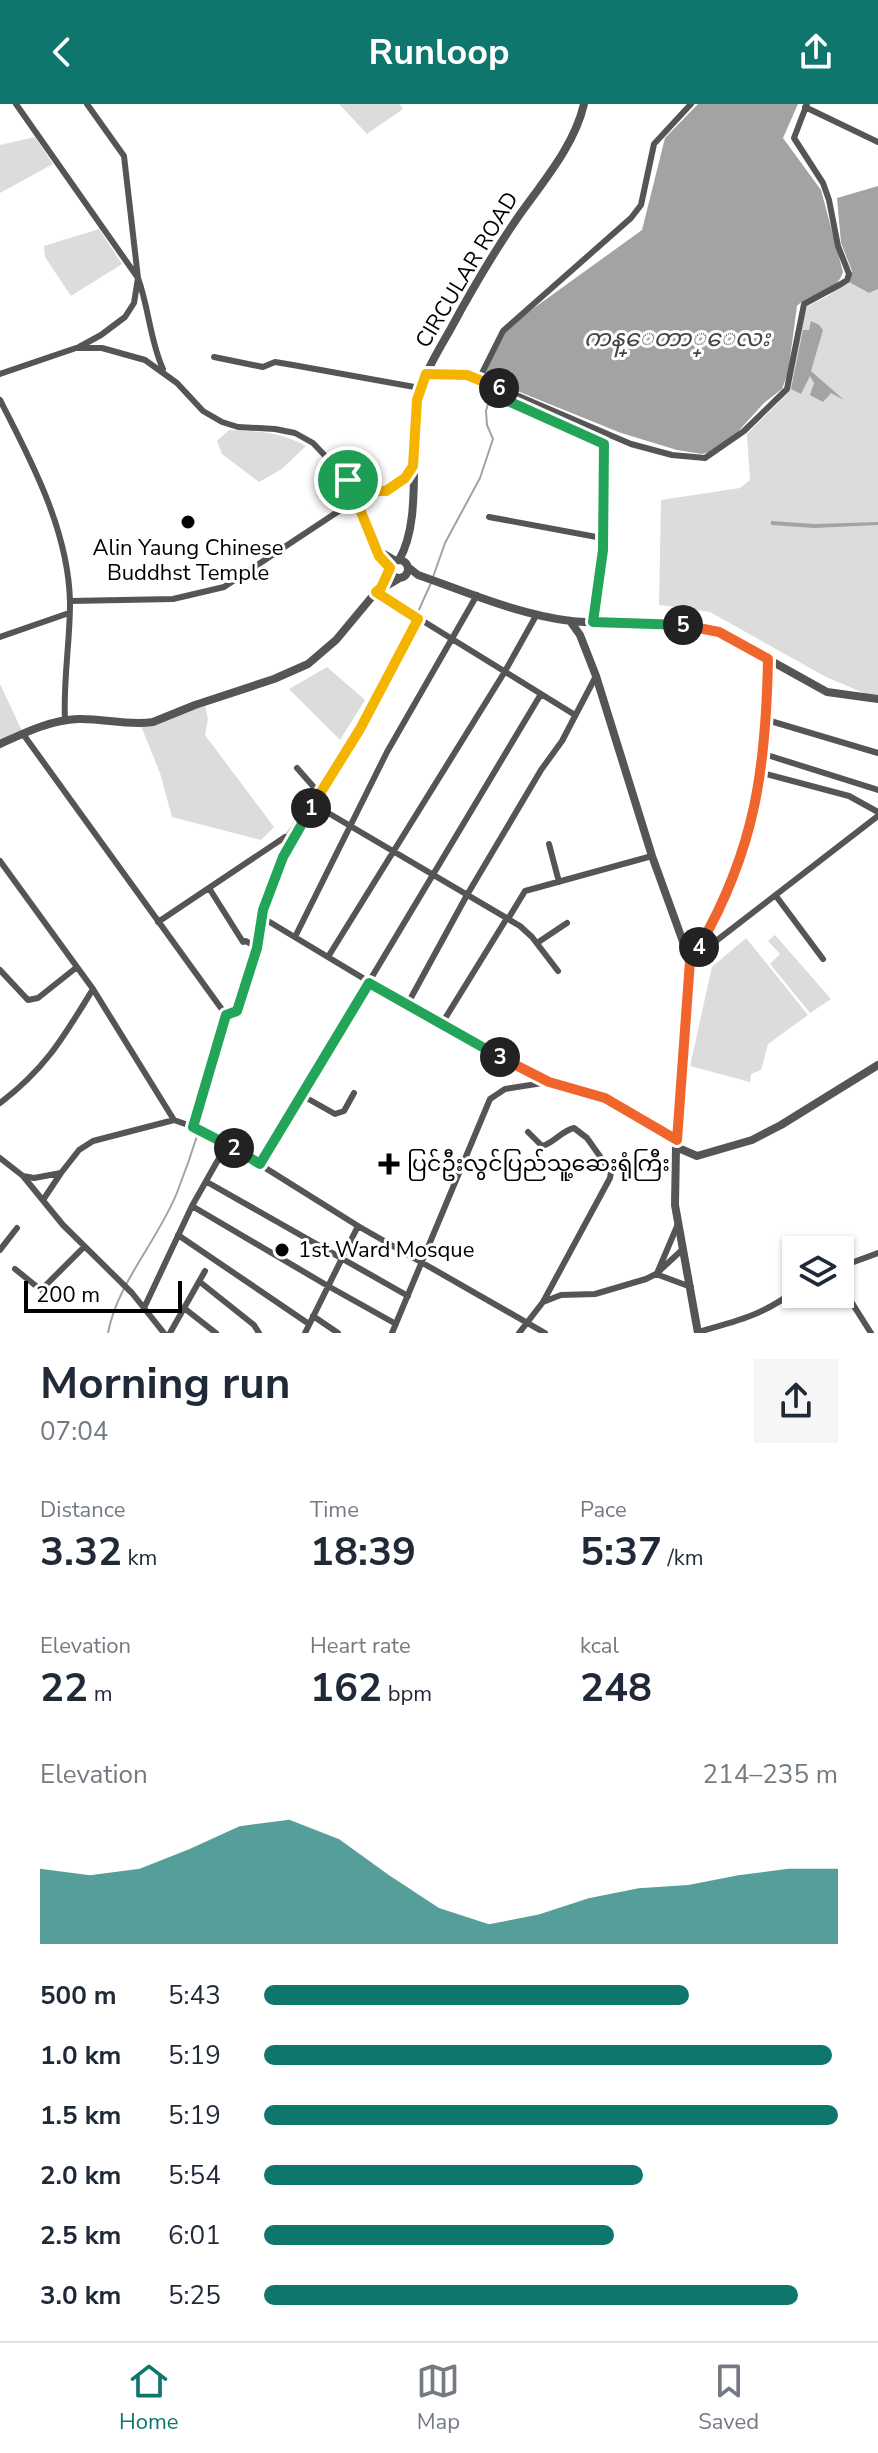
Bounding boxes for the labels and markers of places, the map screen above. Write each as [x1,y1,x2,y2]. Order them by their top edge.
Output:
pin: 6 [479,368,519,408]
pin [314,446,382,514]
marker: Alin Yaung Chinese Buddhst Temple [179,513,197,531]
place label: Alin Yaung Chinese Buddhst Temple [92,533,284,588]
pin: 5 [663,605,703,645]
pin: 1 [291,788,331,828]
pin: 4 [679,927,719,967]
pin: 3 [480,1037,520,1077]
pin: 2 [214,1128,254,1168]
place label: ပြင်ဦးလွင်ပြည်သူ့ဆေးရုံကြီး [407,1148,670,1181]
marker: ပြင်ဦးလွင်ပြည်သူ့ဆေးရုံကြီး [378,1153,400,1175]
place label: 1st Ward Mosque [298,1235,474,1265]
marker: 1st Ward Mosque [273,1241,291,1259]

